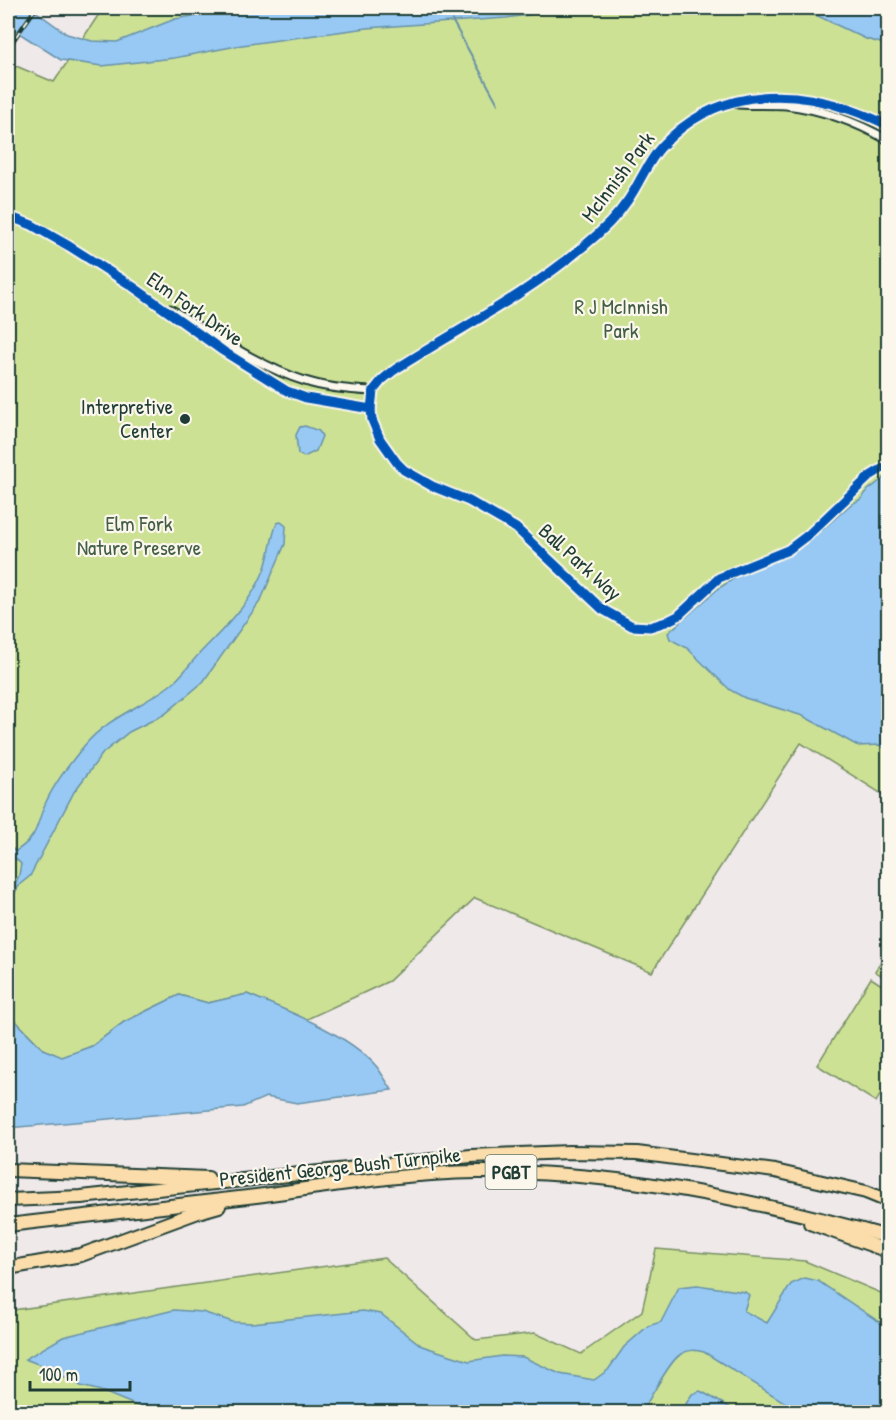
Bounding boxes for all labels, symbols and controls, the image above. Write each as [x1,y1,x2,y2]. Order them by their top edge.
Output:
street label: McInnish Park [574,125,661,228]
street label: Elm Fork Drive [141,265,249,352]
park label: R J McInnish Park [574,292,668,345]
place label: Interpretive Center [81,392,173,445]
marker: Interpretive Center [178,412,192,426]
park label: Elm Fork Nature Preserve [77,509,201,562]
street label: Ball Park Way [532,516,628,607]
street label: President George Bush Turnpike [218,1139,462,1194]
road number: PGBT [486,1155,536,1189]
scale bar [30,1354,130,1392]
text: 100 m [39,1362,78,1387]

